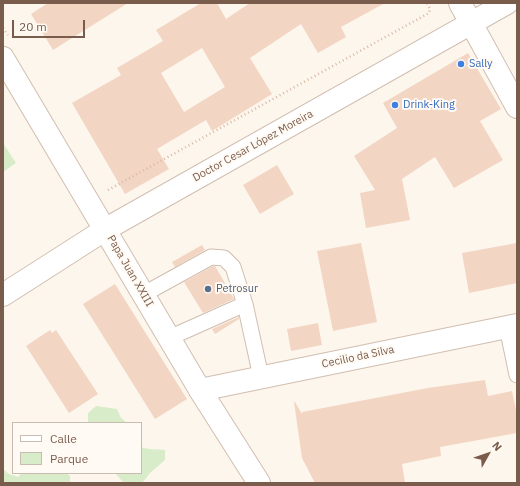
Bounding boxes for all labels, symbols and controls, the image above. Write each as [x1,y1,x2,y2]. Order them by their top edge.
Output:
scale bar [14,12,87,38]
text: 20 m [19,19,47,34]
place label: Sally [469,57,493,71]
marker: Sally [456,59,466,69]
place label: Drink-King [403,98,455,112]
marker: Drink-King [390,100,400,110]
street label: Doctor Cesar López Moreira [190,107,316,185]
street label: Papa Juan XXIII [104,233,156,309]
place label: Petrosur [216,282,258,296]
marker: Petrosur [203,284,213,294]
street label: Cecilio da Silva [321,343,395,371]
legend [12,422,142,474]
text: Calle [50,431,77,446]
north arrow [468,434,508,474]
text: N [489,439,505,454]
text: Parque [50,451,88,466]

